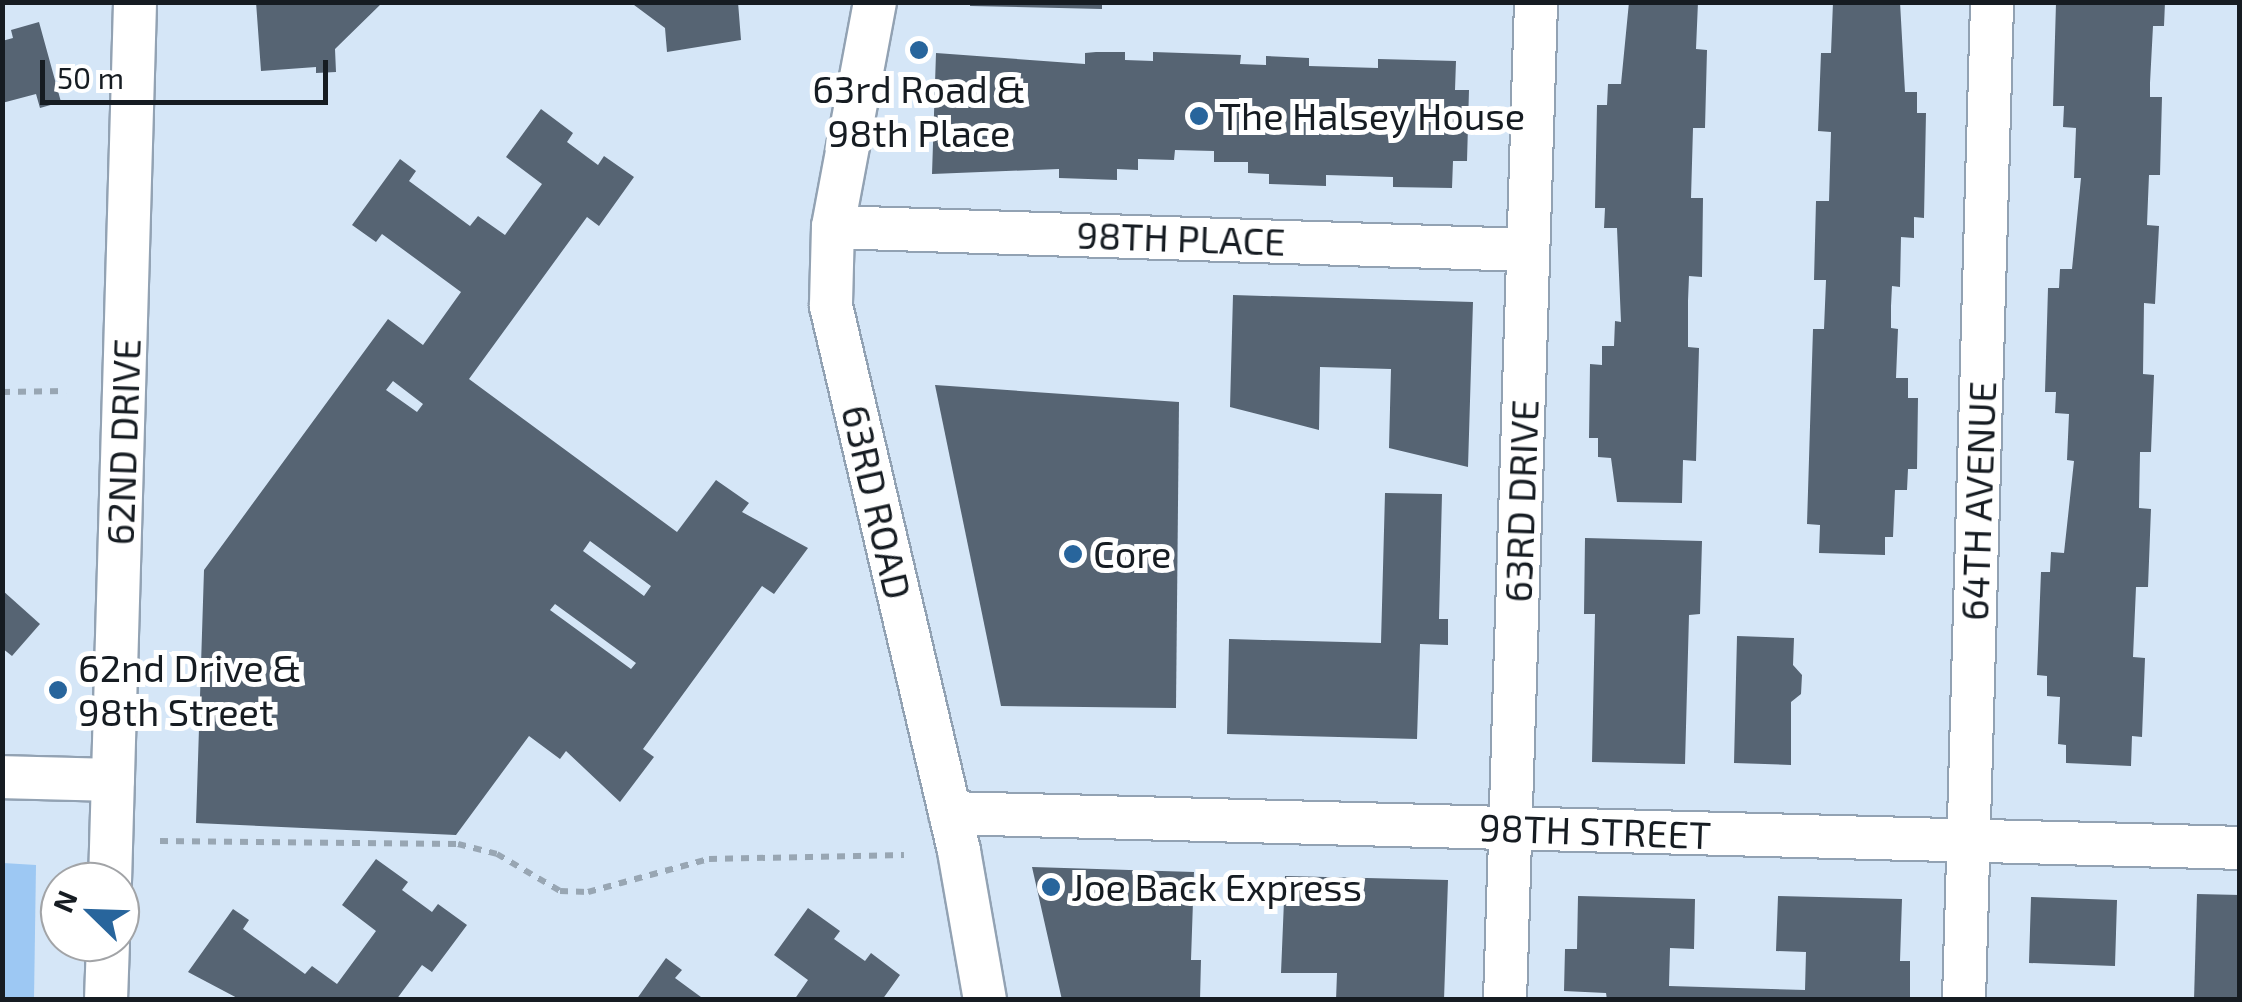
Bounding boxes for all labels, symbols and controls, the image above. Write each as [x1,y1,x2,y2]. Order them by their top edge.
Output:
marker: 63rd Road & 98th Place [908,39,930,61]
scale bar [45,40,332,102]
text: 50 m [57,59,124,95]
place label: 63rd Road & 98th Place [812,66,1026,156]
place label: The Halsey House [1219,93,1526,139]
marker: The Halsey House [1188,105,1210,127]
street label: 98TH PLACE [1076,212,1286,264]
street label: 62ND DRIVE [97,338,149,546]
street label: 64TH AVENUE [1951,380,2005,622]
street label: 63RD DRIVE [1495,399,1547,603]
street label: 63RD ROAD [833,401,921,603]
place label: Core [1093,531,1171,577]
marker: Core [1062,543,1084,565]
place label: 62nd Drive & 98th Street [78,645,301,734]
marker: 62nd Drive & 98th Street [47,679,69,701]
street label: 98TH STREET [1478,804,1712,858]
north arrow [40,862,140,962]
place label: Joe Back Express [1071,864,1362,910]
marker: Joe Back Express [1040,876,1062,898]
text: N [45,885,84,917]

